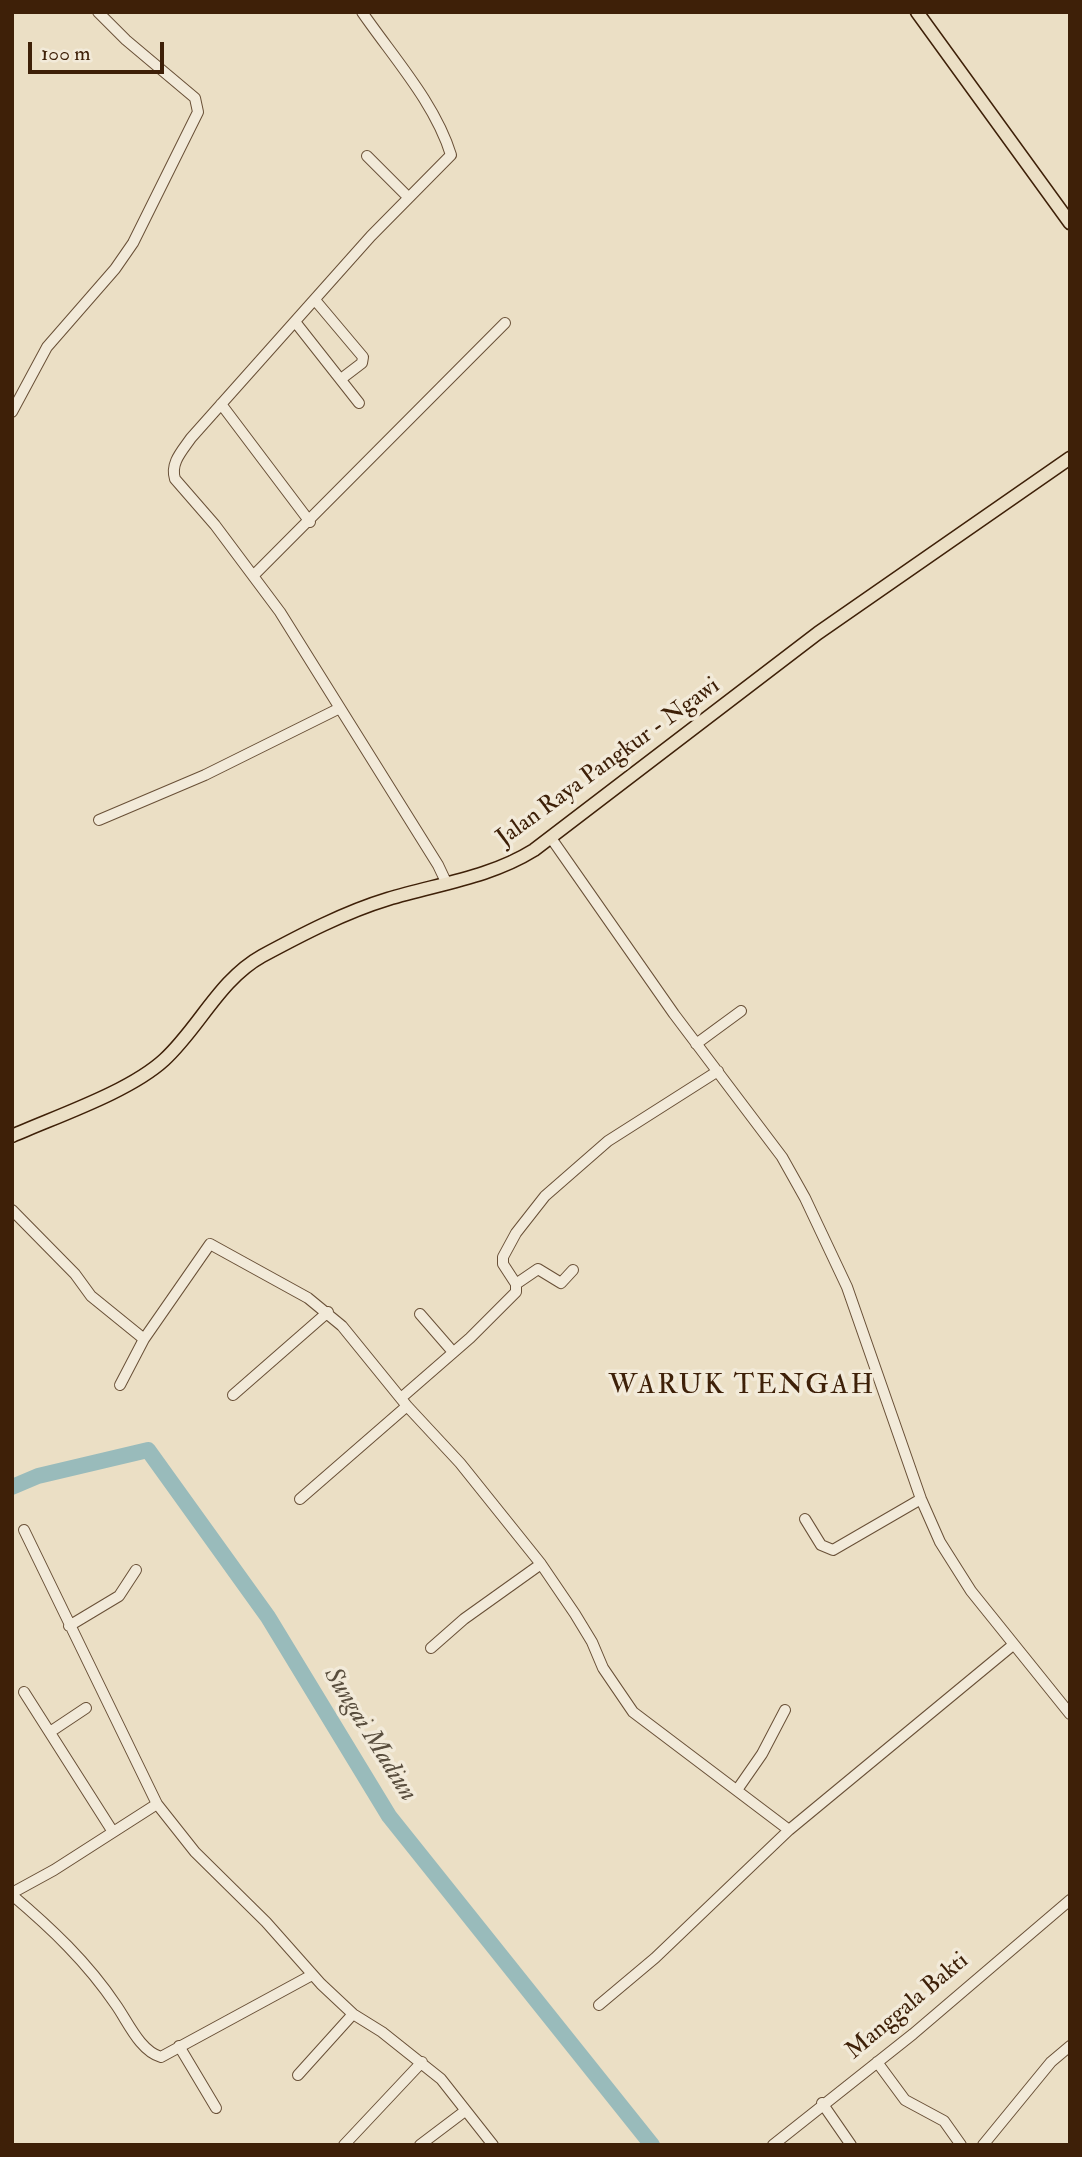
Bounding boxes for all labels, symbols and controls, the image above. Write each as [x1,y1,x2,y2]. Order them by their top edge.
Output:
scale bar [32,28,168,72]
text: 100 m [41,40,91,67]
street label: Jalan Raya Pangkur - Ngawi [492,672,726,854]
district label: WARUK TENGAH [610,1370,874,1404]
water label: Sungai Madiun [315,1662,423,1808]
street label: Manggala Bakti [841,1947,975,2067]

